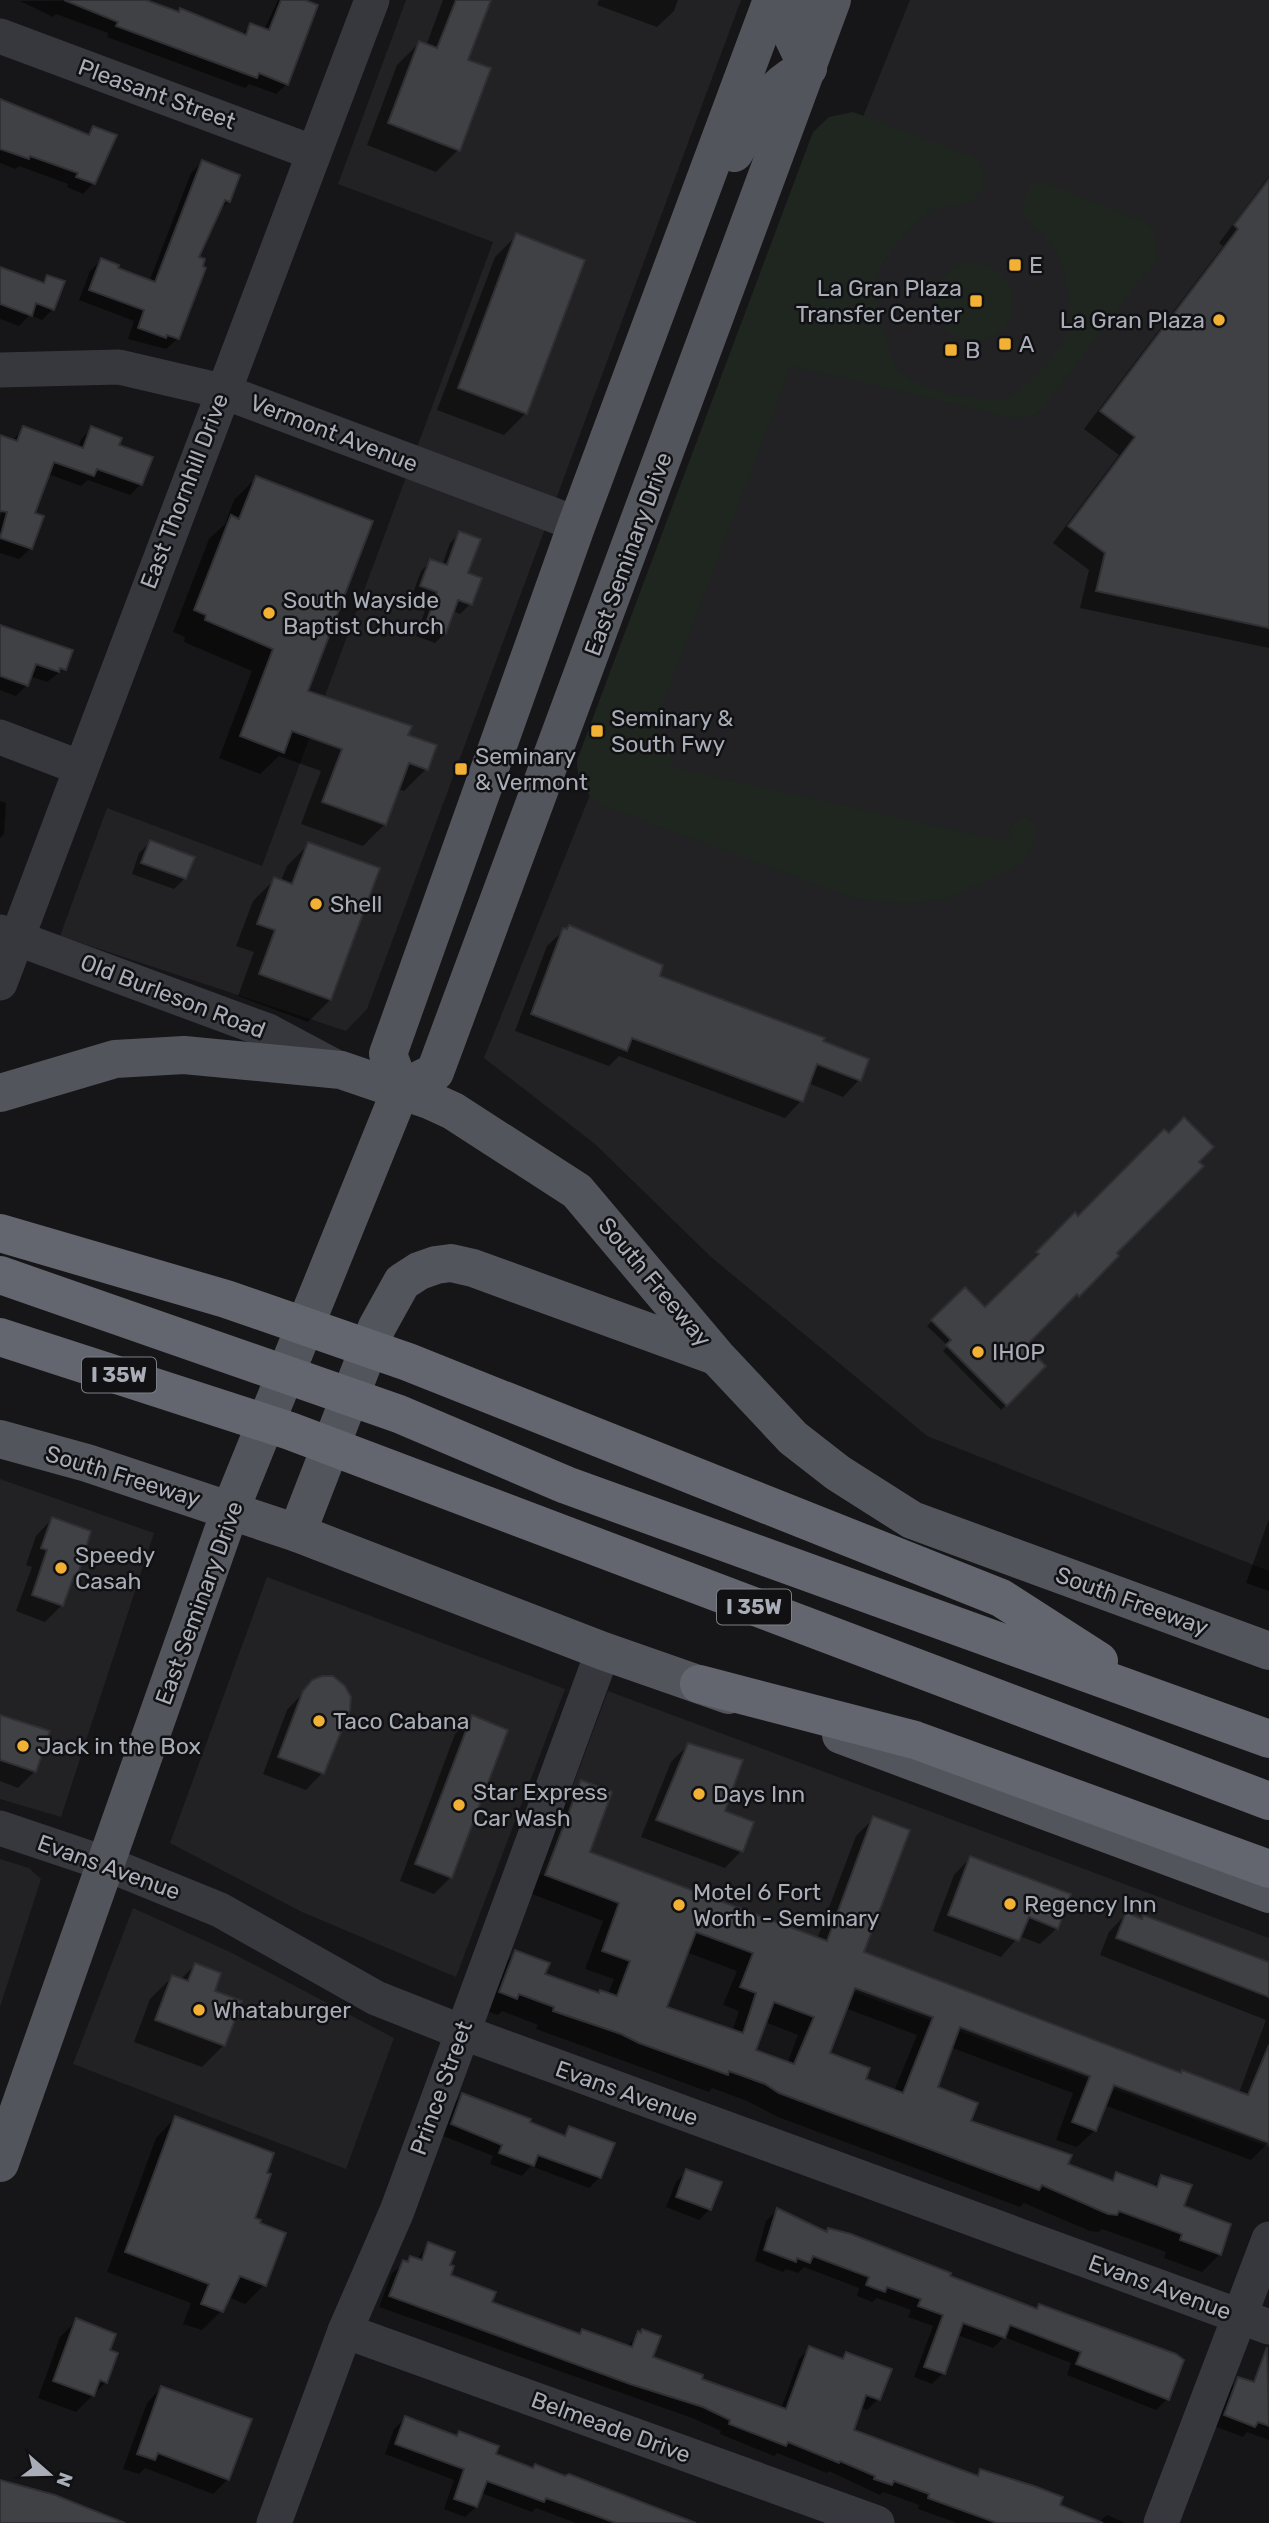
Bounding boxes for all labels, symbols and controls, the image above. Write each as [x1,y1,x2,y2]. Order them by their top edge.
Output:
street label: Pleasant Street [75,53,239,135]
place label: E [1029,251,1043,279]
marker: E [1007,257,1023,273]
place label: La Gran Plaza Transfer Center [796,274,962,328]
marker: La Gran Plaza Transfer Center [968,293,984,309]
place label: La Gran Plaza [1060,306,1205,334]
marker: La Gran Plaza [1211,312,1227,328]
place label: A [1019,330,1034,358]
place label: B [965,336,980,364]
marker: A [997,336,1013,352]
marker: B [943,342,959,358]
street label: Vermont Avenue [246,388,422,478]
street label: East Thornhill Drive [134,389,234,593]
street label: East Seminary Drive [578,448,678,660]
place label: South Wayside Baptist Church [283,586,444,640]
marker: South Wayside Baptist Church [261,605,277,621]
place label: Seminary & South Fwy [611,704,733,758]
marker: Seminary & South Fwy [589,723,605,739]
place label: Seminary & Vermont [475,742,588,796]
marker: Seminary & Vermont [453,761,469,777]
place label: Shell [330,890,382,918]
marker: Shell [308,896,324,912]
street label: Old Burleson Road [77,948,269,1044]
street label: South Freeway [593,1212,717,1353]
place label: IHOP [992,1338,1045,1366]
marker: IHOP [970,1344,986,1360]
road number: I 35W [82,1358,156,1392]
street label: South Freeway [42,1439,204,1513]
street label: East Seminary Drive [149,1497,249,1709]
place label: Speedy Casah [75,1541,155,1595]
marker: Speedy Casah [53,1560,69,1576]
street label: South Freeway [1052,1560,1212,1642]
road number: I 35W [717,1590,791,1624]
place label: Taco Cabana [333,1707,469,1735]
marker: Taco Cabana [311,1713,327,1729]
place label: Jack in the Box [37,1732,201,1760]
marker: Jack in the Box [15,1738,31,1754]
place label: Star Express Car Wash [473,1778,608,1832]
place label: Days Inn [713,1780,805,1808]
marker: Days Inn [691,1786,707,1802]
marker: Star Express Car Wash [451,1797,467,1813]
street label: Evans Avenue [34,1828,184,1906]
place label: Motel 6 Fort Worth - Seminary [693,1878,880,1932]
place label: Regency Inn [1024,1890,1157,1918]
marker: Regency Inn [1002,1896,1018,1912]
marker: Motel 6 Fort Worth - Seminary [671,1897,687,1913]
place label: Whataburger [213,1996,351,2024]
marker: Whataburger [191,2002,207,2018]
street label: Prince Street [404,2017,478,2159]
street label: Evans Avenue [552,2054,702,2132]
street label: Evans Avenue [1085,2248,1235,2326]
street label: Belmeade Drive [528,2385,694,2469]
north arrow [14,2439,84,2509]
text: N [51,2469,78,2490]

